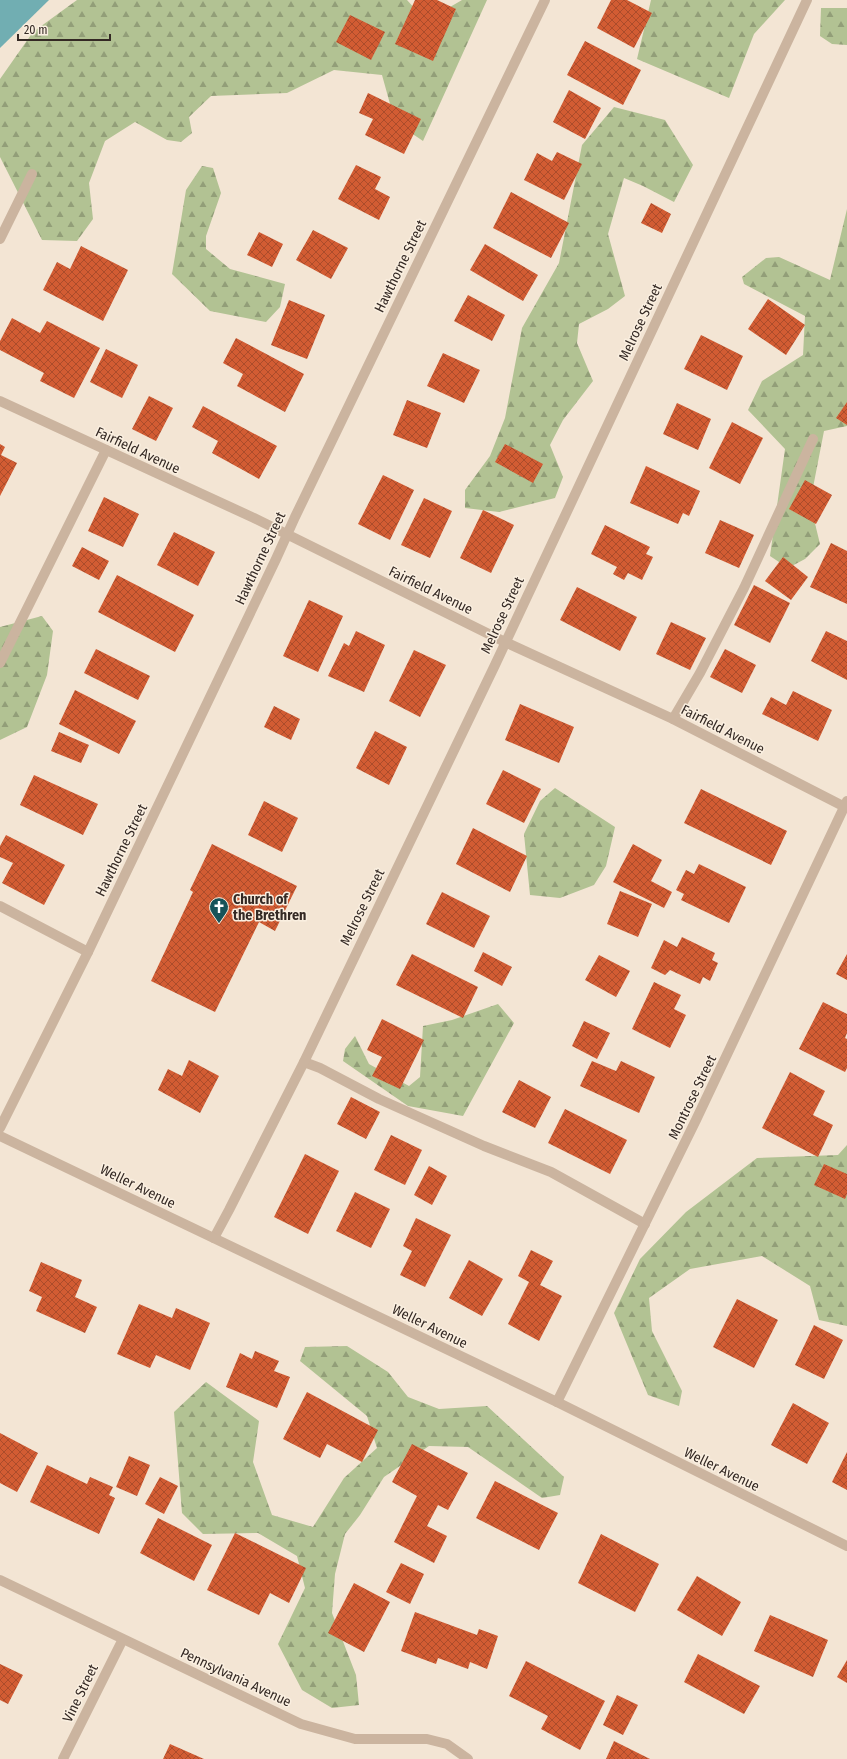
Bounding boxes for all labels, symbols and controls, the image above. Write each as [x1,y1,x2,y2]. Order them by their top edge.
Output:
scale bar [18,16,110,42]
text: 20 m [24,23,48,37]
street label: Hawthorne Street [371,217,430,315]
street label: Melrose Street [615,281,666,363]
street label: Fairfield Avenue [93,423,183,477]
street label: Hawthorne Street [231,509,290,607]
street label: Fairfield Avenue [386,563,476,618]
street label: Melrose Street [477,574,528,656]
street label: Fairfield Avenue [678,701,767,758]
street label: Hawthorne Street [92,801,151,899]
street label: Melrose Street [337,866,388,948]
place label: Church of the Brethren [233,891,306,924]
church icon: Church of the Brethren [208,896,230,924]
street label: Montrose Street [665,1052,720,1142]
street label: Weller Avenue [97,1161,178,1212]
street label: Weller Avenue [389,1301,470,1352]
street label: Weller Avenue [681,1444,762,1495]
street label: Pennsylvania Avenue [178,1644,294,1711]
street label: Vine Street [59,1661,102,1725]

